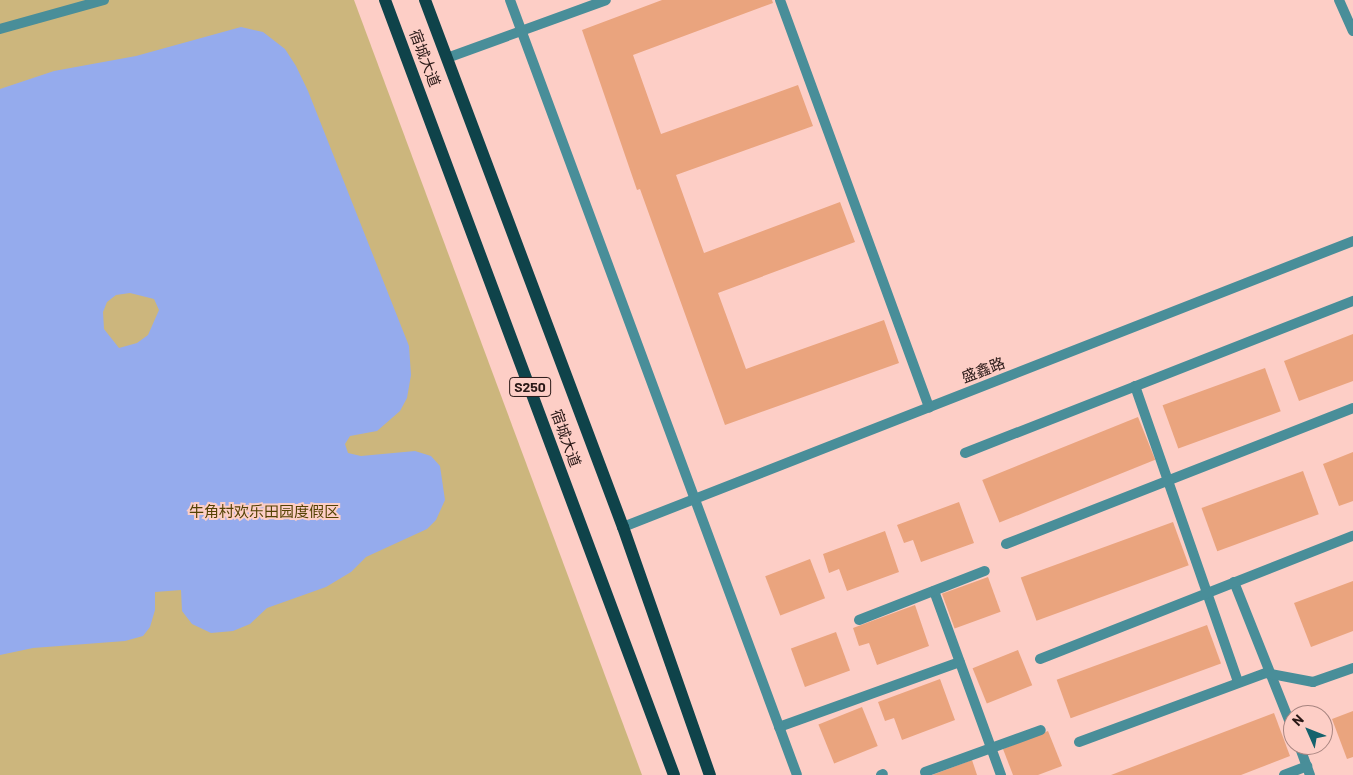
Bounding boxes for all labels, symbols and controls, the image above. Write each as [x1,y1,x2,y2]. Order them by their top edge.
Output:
street label: 宿城大道 [406,27,444,89]
street label: 盛鑫路 [959,354,1007,386]
road number: S250 [509,376,551,398]
street label: 宿城大道 [547,407,585,469]
park label: 牛角村欢乐田园度假区 [189,503,339,521]
north arrow [1283,705,1333,755]
text: N [1288,711,1307,729]

